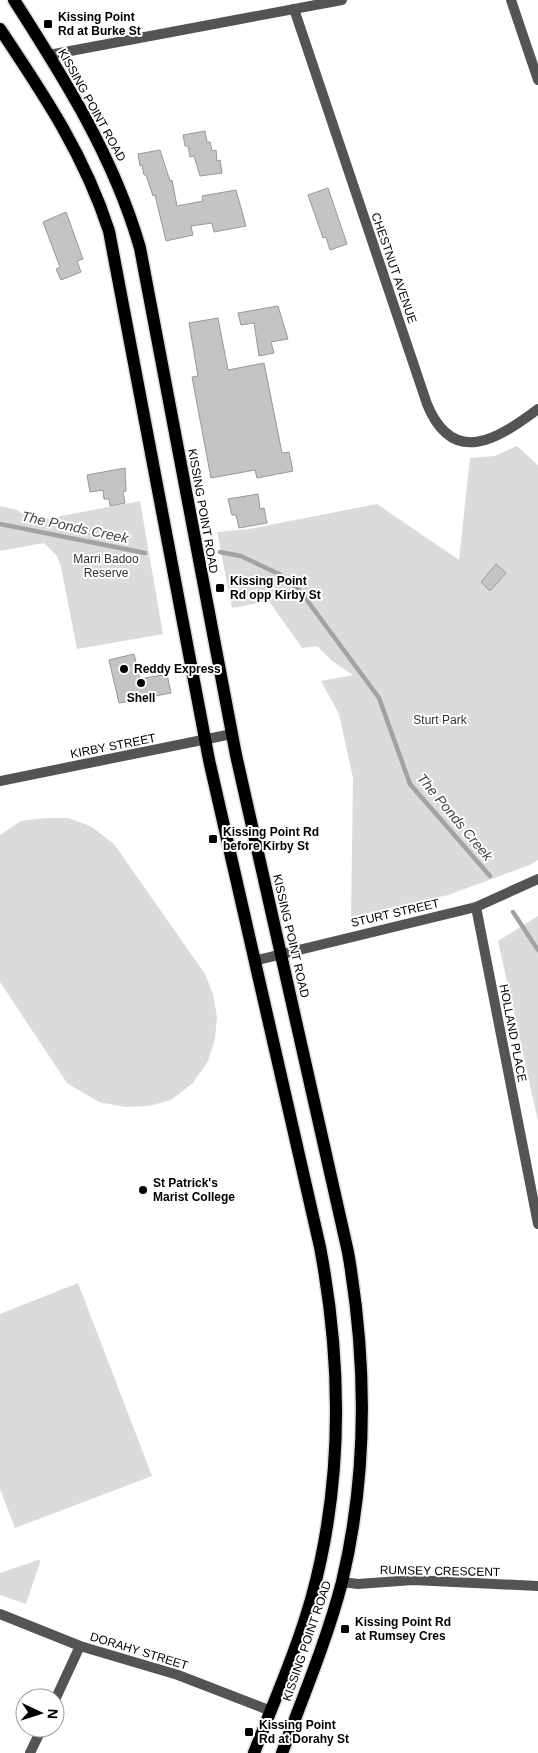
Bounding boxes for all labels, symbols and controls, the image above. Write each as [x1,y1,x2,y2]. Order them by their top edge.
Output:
place label: Kissing Point Rd at Burke St [58,10,141,38]
marker: Kissing Point Rd at Burke St [42,18,54,30]
street label: KISSING POINT ROAD [55,46,129,164]
street label: CHESTNUT AVENUE [368,211,420,325]
street label: KISSING POINT ROAD [185,448,221,575]
water label: The Ponds Creek [20,508,131,546]
park label: Marri Badoo Reserve [73,552,139,580]
place label: Kissing Point Rd opp Kirby St [230,574,321,602]
marker: Kissing Point Rd opp Kirby St [214,582,226,594]
place label: Reddy Express [134,662,221,676]
marker: Reddy Express [118,663,130,675]
marker: Shell [135,677,147,689]
place label: Shell [127,691,155,705]
park label: Sturt Park [413,713,468,727]
street label: KIRBY STREET [69,731,157,761]
water label: The Ponds Creek [414,770,497,865]
place label: Kissing Point Rd before Kirby St [223,825,319,853]
marker: Kissing Point Rd before Kirby St [207,833,219,845]
street label: KISSING POINT ROAD [270,873,312,1000]
street label: STURT STREET [349,896,441,930]
street label: HOLLAND PLACE [497,983,529,1083]
place label: St Patrick's Marist College [153,1176,235,1204]
marker: St Patrick's Marist College [137,1184,149,1196]
street label: RUMSEY CRESCENT [380,1563,501,1579]
street label: KISSING POINT ROAD [280,1579,334,1703]
place label: Kissing Point Rd at Rumsey Cres [355,1615,451,1643]
marker: Kissing Point Rd at Rumsey Cres [339,1623,351,1635]
street label: DORAHY STREET [88,1629,190,1673]
north arrow [15,1688,65,1738]
text: N [45,1708,61,1720]
place label: Kissing Point Rd at Dorahy St [259,1718,349,1746]
marker: Kissing Point Rd at Dorahy St [243,1726,255,1738]

